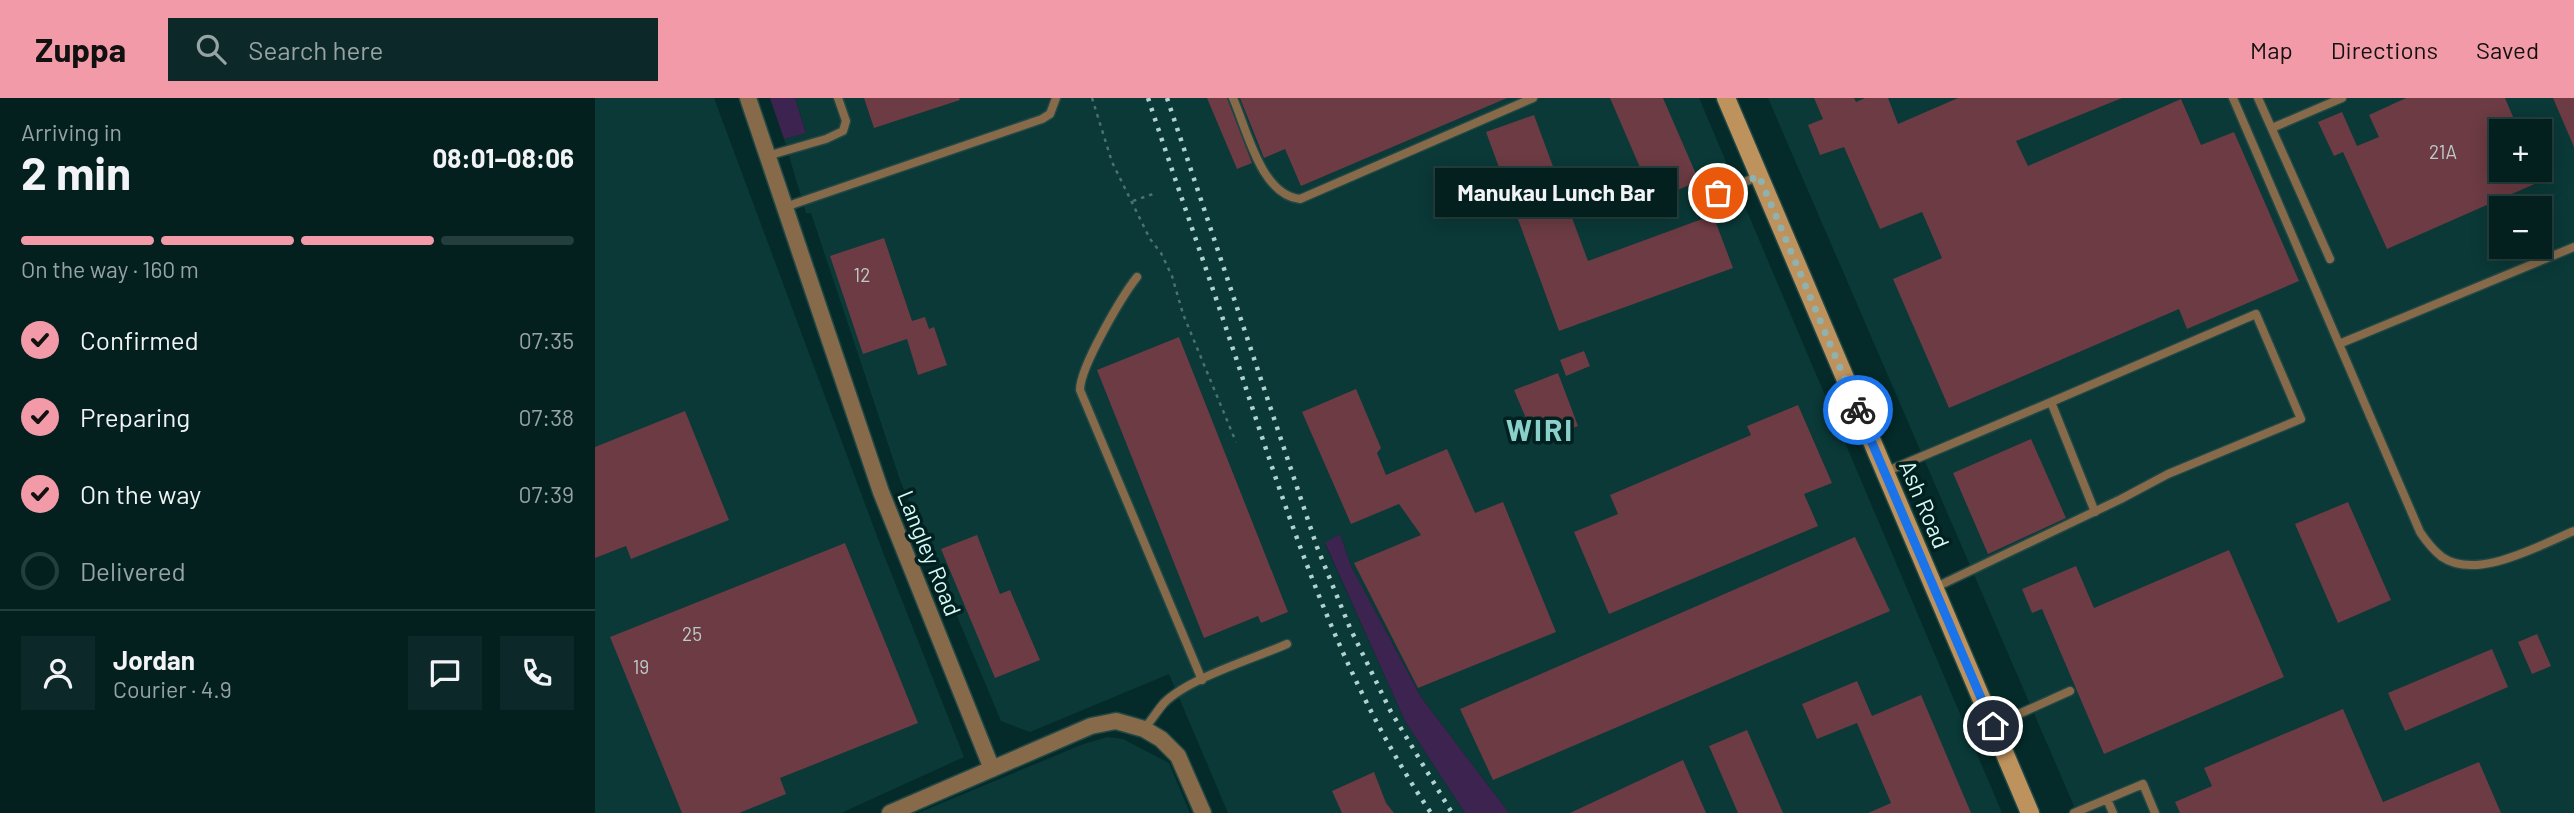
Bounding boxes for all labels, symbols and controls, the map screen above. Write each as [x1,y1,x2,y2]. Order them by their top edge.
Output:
search box [168,18,658,81]
text: Zuppa [35,29,126,69]
icon: search [192,30,230,68]
text: Search here [248,34,383,65]
text: Map [2250,35,2293,64]
text: Directions [2331,35,2438,64]
text: Saved [2476,35,2539,64]
text: Arriving in [21,118,122,146]
map controls [2489,119,2552,259]
button: + [2489,119,2552,182]
house number: 21A [2429,140,2457,163]
text: 08:01–08:06 [432,142,574,173]
text: 2 min [21,144,131,199]
pin [1688,163,1748,223]
callout: Manukau Lunch Bar [1434,168,1676,217]
icon: bag [1699,174,1737,212]
text: Manukau Lunch Bar [1457,178,1655,206]
button: − [2489,196,2552,259]
text: On the way · 160 m [21,255,199,283]
house number: 12 [854,263,870,286]
icon: check [21,321,59,359]
text: Confirmed [80,324,199,355]
text: 07:35 [519,326,574,354]
courier [1823,375,1893,445]
icon: bike [1839,391,1877,429]
icon: check [21,398,59,436]
text: Preparing [80,401,190,432]
text: 07:38 [519,403,574,431]
district label: WIRI [1506,411,1574,447]
street label: Ash Road [1894,456,1956,552]
icon: check [21,475,59,513]
text: On the way [80,478,201,509]
text: 07:39 [519,480,574,508]
street label: Langley Road [892,486,968,620]
text: Delivered [80,555,186,586]
house number: 25 [682,622,702,645]
button: person [21,636,95,710]
button: chat [408,636,482,710]
button: phone [500,636,574,710]
text: Jordan [113,644,195,675]
house number: 19 [633,655,649,678]
text: Courier · 4.9 [113,675,232,703]
pin [1963,696,2023,756]
icon: home [1974,707,2012,745]

